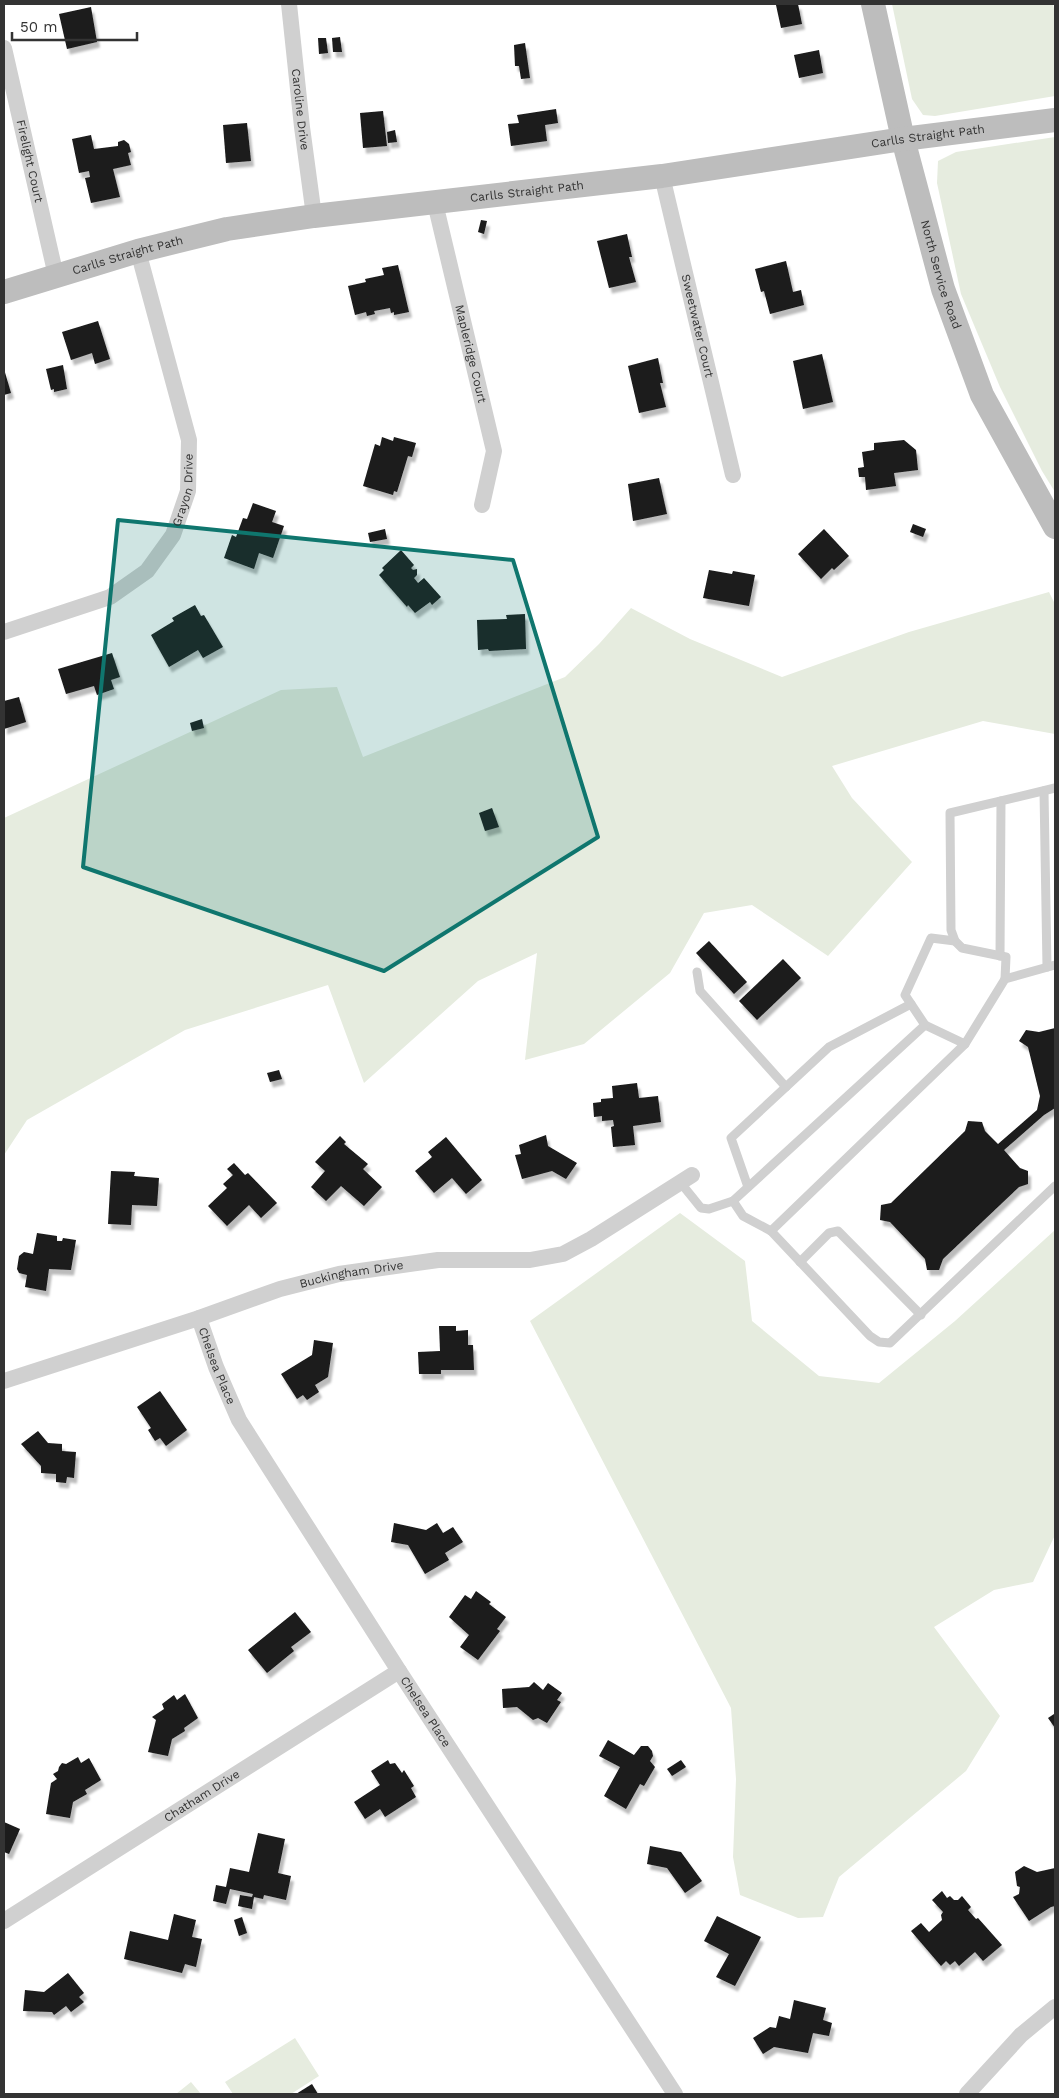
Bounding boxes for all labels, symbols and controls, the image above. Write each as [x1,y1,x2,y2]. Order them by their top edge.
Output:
scale bar [12,10,138,42]
text: 50 m [20,18,57,36]
street label: Caroline Drive [289,68,312,151]
street label: Firelight Court [14,118,46,204]
street label: Carlls Straight Path [870,122,986,151]
street label: Carlls Straight Path [469,178,584,205]
street label: North Service Road [918,219,964,331]
street label: Carlls Straight Path [71,233,184,278]
street label: Sweetwater Court [679,273,717,379]
street label: Mapleridge Court [452,303,489,404]
street label: Grayon Drive [169,453,196,528]
street label: Buckingham Drive [298,1258,404,1291]
street label: Chelsea Place [196,1325,238,1407]
street label: Chelsea Place [397,1674,454,1750]
street label: Chatham Drive [161,1767,242,1825]

